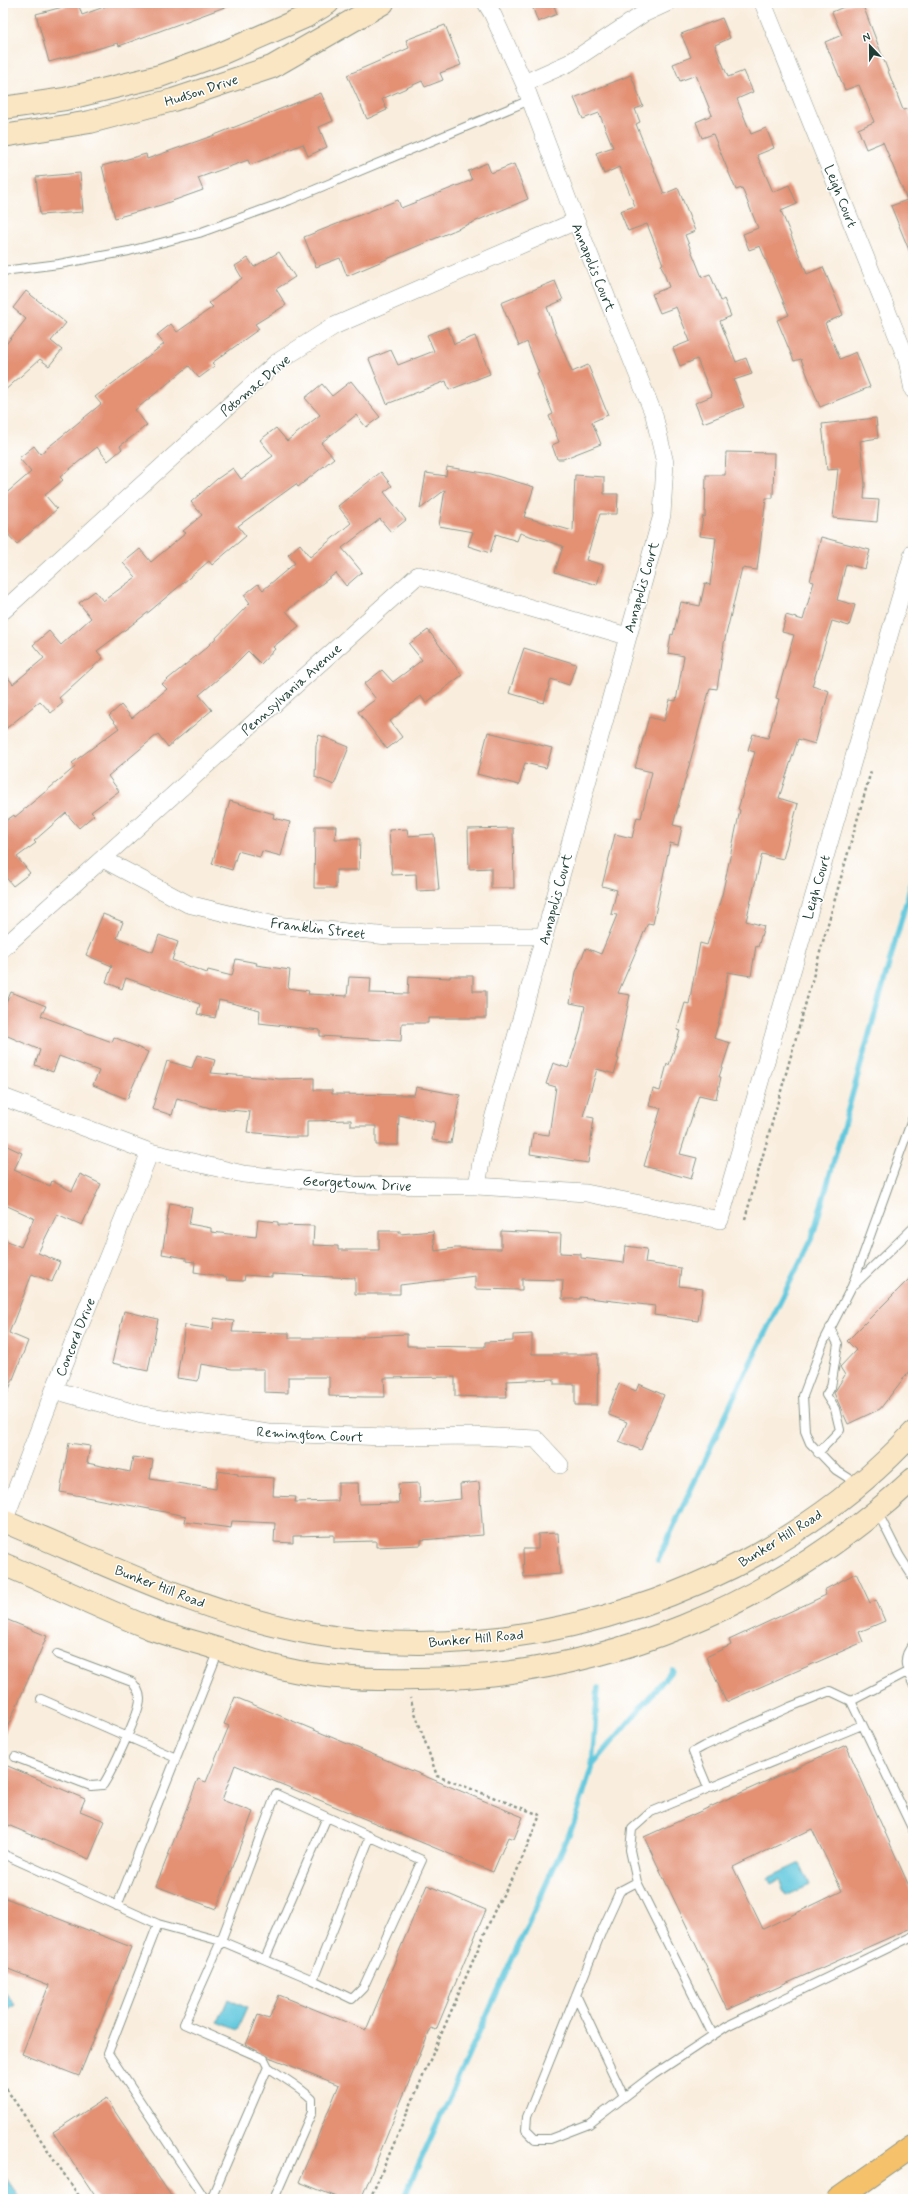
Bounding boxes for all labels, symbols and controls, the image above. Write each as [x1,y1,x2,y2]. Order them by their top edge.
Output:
north arrow [850,26,890,66]
text: N [861,30,873,46]
street label: Hudson Drive [162,71,240,111]
street label: Leigh Court [819,162,861,230]
street label: Annapolis Court [567,221,619,315]
street label: Potomac Drive [217,351,295,420]
street label: Annapolis Court [620,539,664,635]
street label: Pennsylvania Avenue [238,640,346,740]
street label: Annapolis Court [535,851,577,947]
street label: Leigh Court [799,853,835,922]
street label: Franklin Street [269,914,366,944]
street label: Georgetown Drive [302,1172,412,1197]
street label: Concord Drive [52,1295,100,1379]
street label: Remington Court [256,1423,364,1447]
street label: Bunker Hill Road [735,1506,826,1572]
street label: Bunker Hill Road [112,1561,207,1612]
street label: Bunker Hill Road [428,1626,524,1652]

